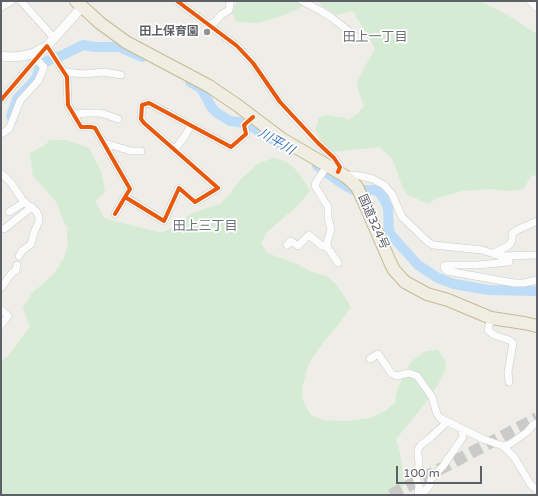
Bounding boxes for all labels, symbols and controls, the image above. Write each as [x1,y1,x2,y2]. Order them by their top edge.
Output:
place label: 田上保育園 [139,25,199,39]
marker: 田上保育園 [202,27,212,37]
district label: 田上一丁目 [343,30,407,46]
water label: 川平川 [255,125,297,159]
street label: 国道324号 [355,192,391,252]
district label: 田上三丁目 [173,219,237,235]
scale bar [398,458,484,484]
text: 100 m [403,466,440,480]

